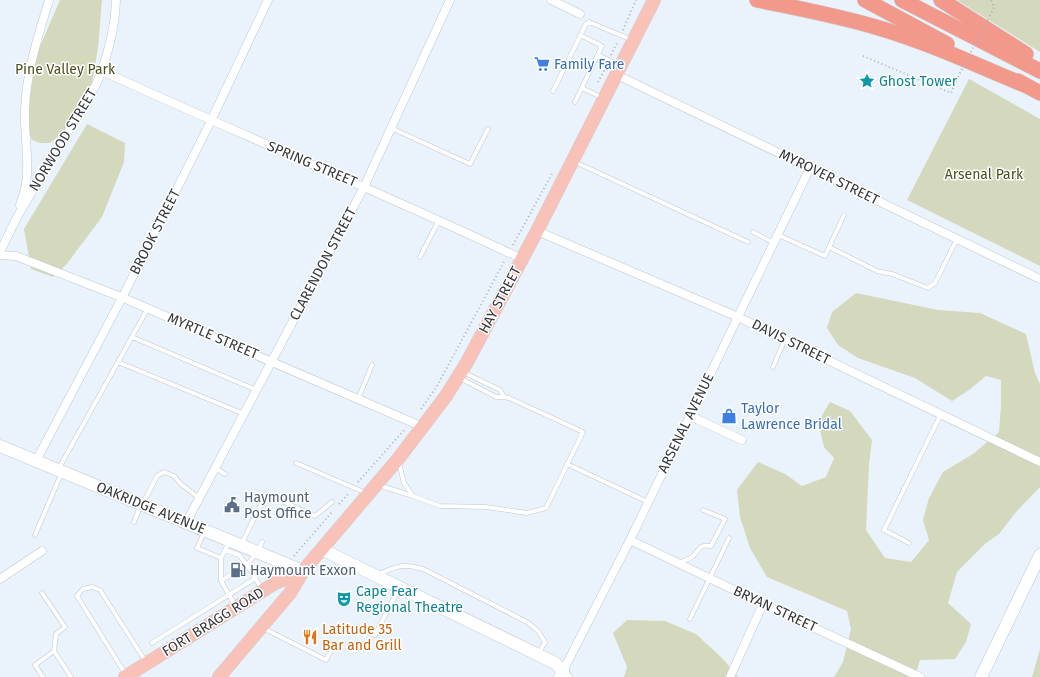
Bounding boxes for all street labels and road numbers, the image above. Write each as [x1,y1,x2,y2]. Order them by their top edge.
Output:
street label: NORWOOD STREET [26,85,101,194]
street label: SPRING STREET [265,137,360,191]
street label: MYROVER STREET [776,145,882,209]
street label: BROOK STREET [126,186,184,277]
street label: CLARENDON STREET [286,204,360,323]
street label: HAY STREET [475,263,525,336]
street label: MYRTLE STREET [165,309,262,363]
street label: DAVIS STREET [749,316,834,369]
street label: ARSENAL AVENUE [654,370,718,476]
street label: OAKRIDGE AVENUE [94,478,208,538]
street label: BRYAN STREET [731,582,820,636]
street label: FORT BRAGG ROAD [159,584,267,660]

